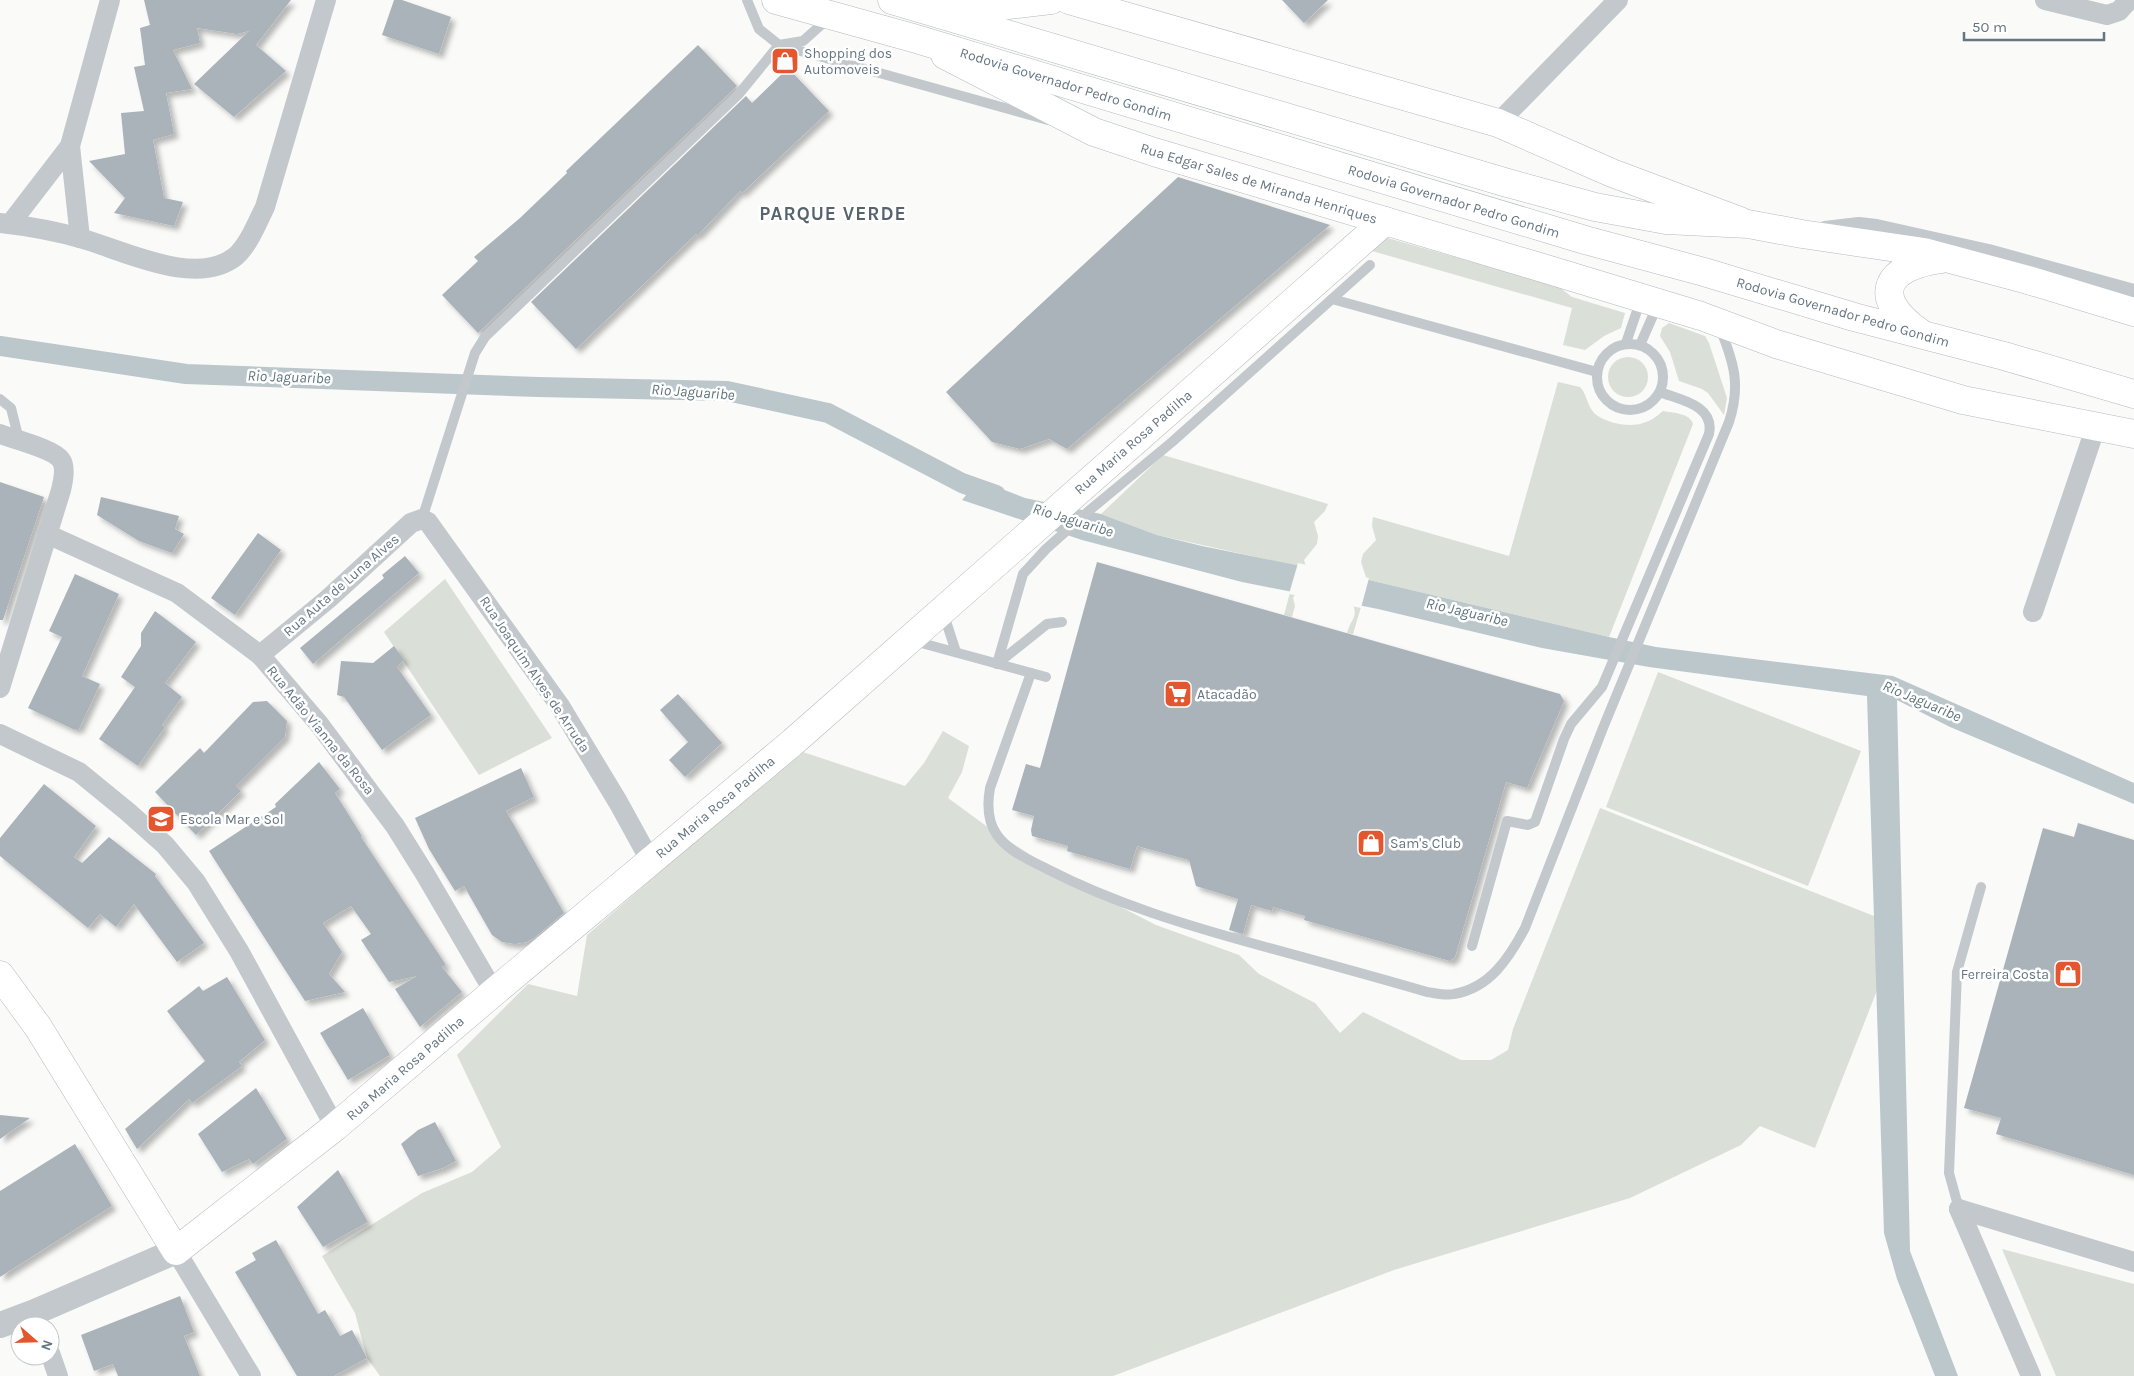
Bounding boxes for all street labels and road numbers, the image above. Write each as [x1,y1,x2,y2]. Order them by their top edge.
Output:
street label: Rodovia Governador Pedro Gondim [958,44,1174,125]
street label: Rua Edgar Sales de Miranda Henriques [1138,139,1379,228]
street label: Rodovia Governador Pedro Gondim [1346,161,1562,242]
street label: Rodovia Governador Pedro Gondim [1734,274,1951,351]
street label: Rua Maria Rosa Padilha [1071,387,1196,498]
street label: Rua Auta de Luna Alves [280,530,403,640]
street label: Rua Joaquim Alves de Arruda [476,593,593,756]
street label: Rua Adão Vianna da Rosa [263,662,378,798]
street label: Rua Maria Rosa Padilha [652,752,778,862]
street label: Rua Maria Rosa Padilha [343,1013,468,1124]

